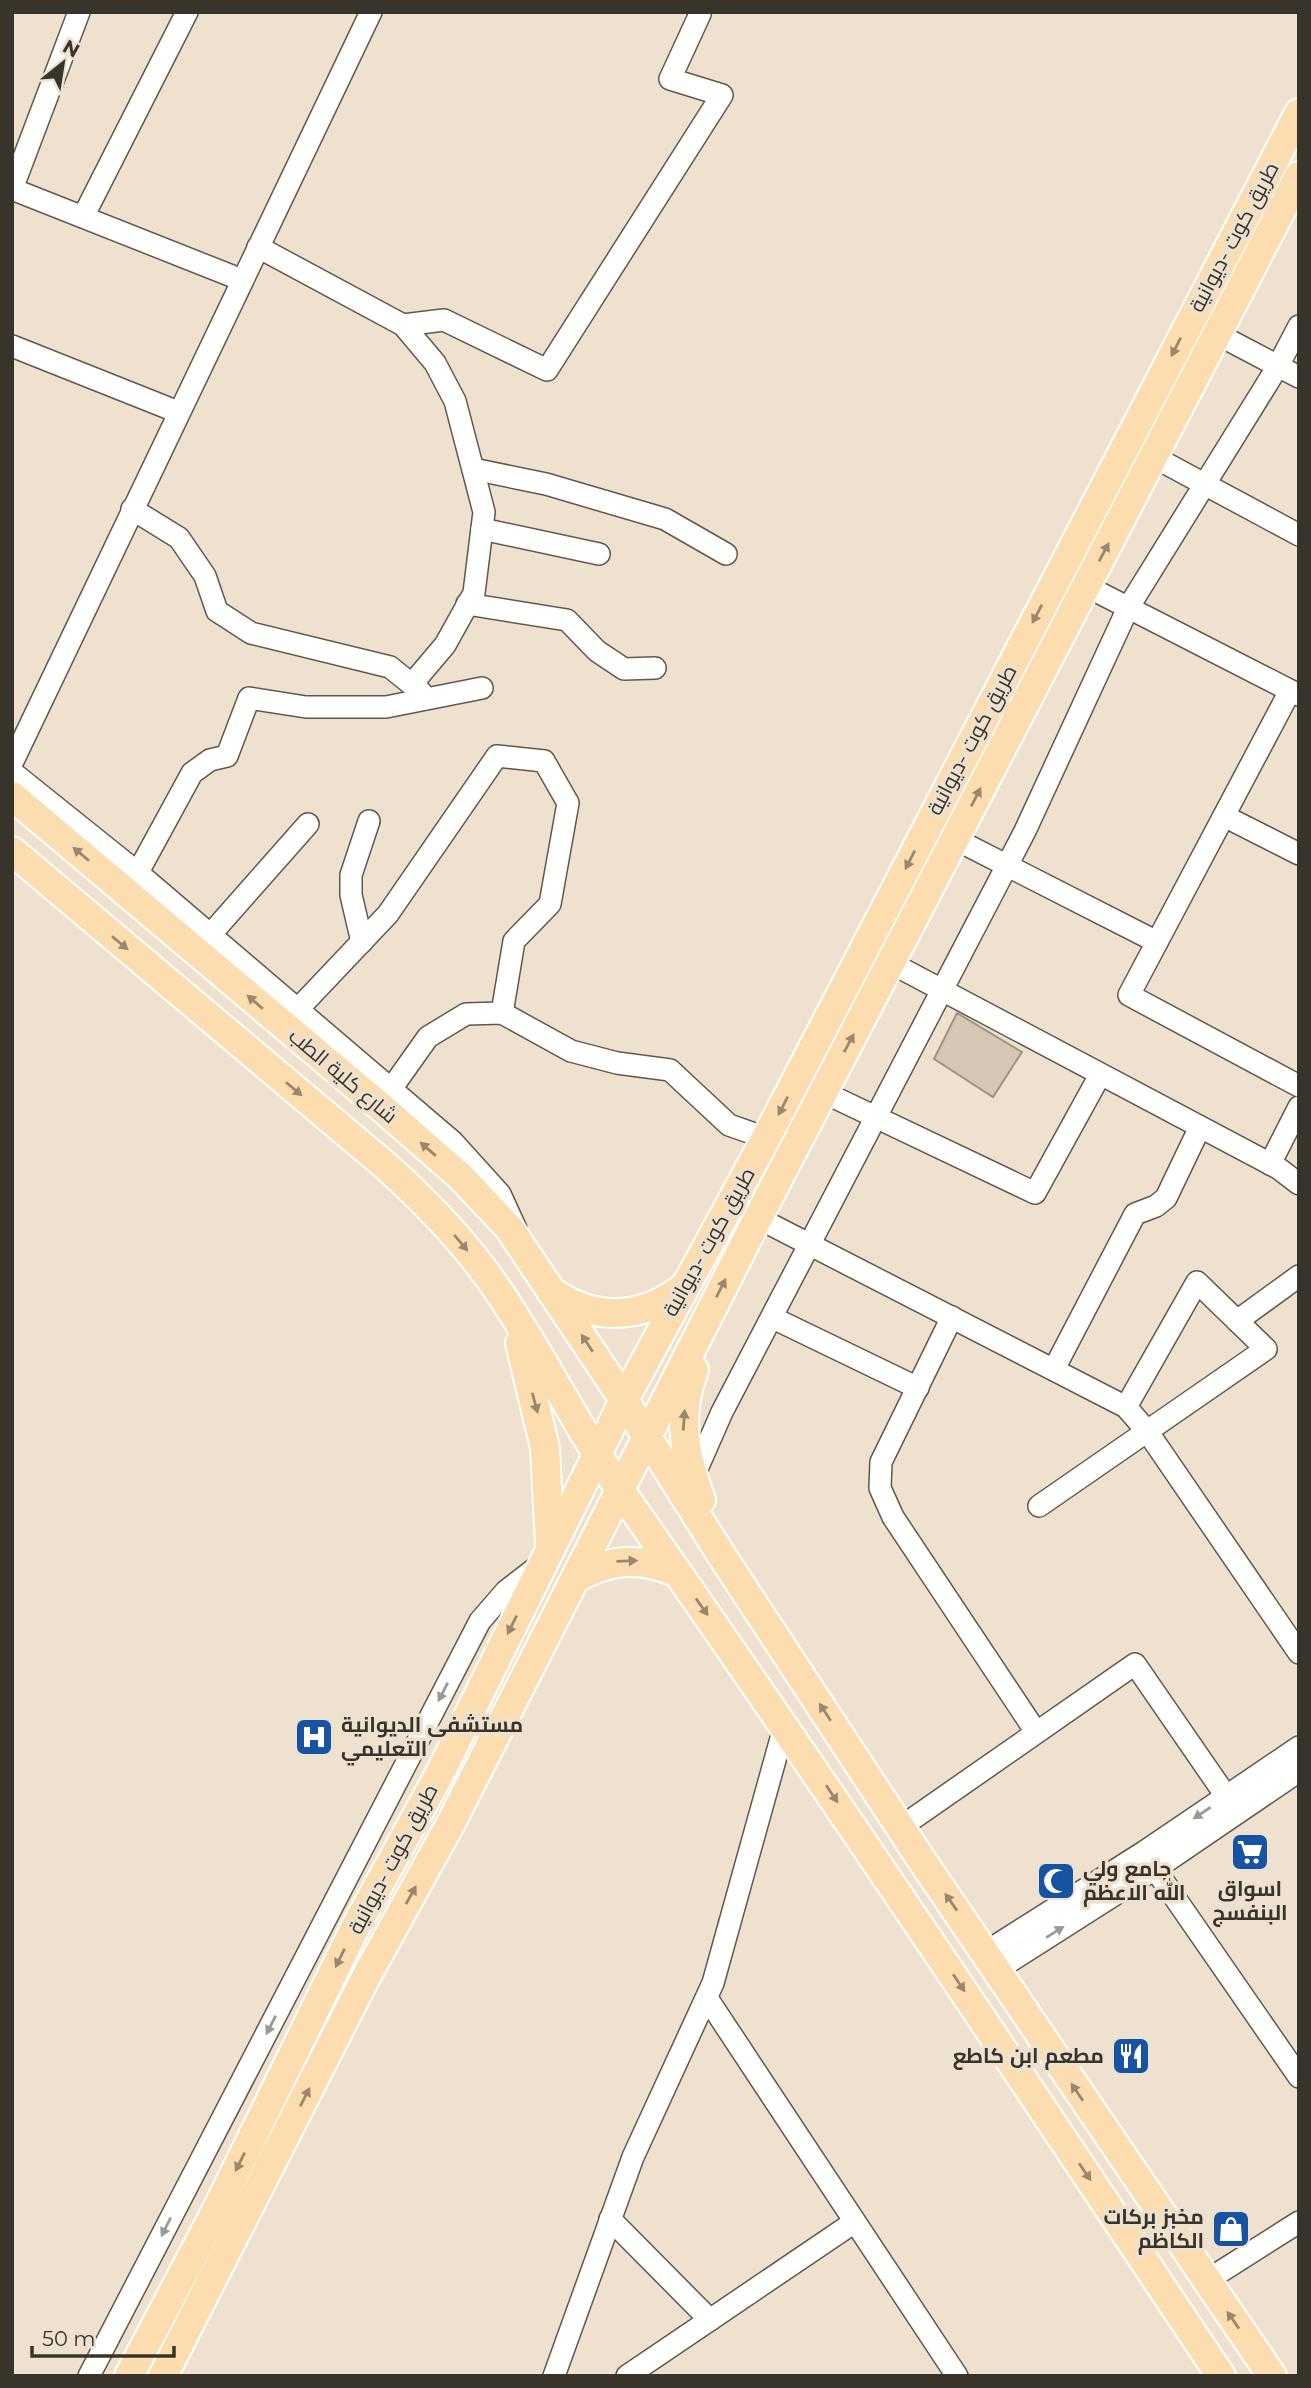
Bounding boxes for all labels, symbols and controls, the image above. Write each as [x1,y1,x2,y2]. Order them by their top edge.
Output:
north arrow [28,28,98,98]
text: N [59,35,84,63]
street label: طريق كوت -ديوانية [1183,157,1285,317]
one-way arrow [1171,338,1183,358]
one-way arrow [1098,542,1109,562]
one-way arrow [1032,605,1044,625]
street label: طريق كوت -ديوانية [921,660,1023,820]
one-way arrow [970,787,982,807]
one-way arrow [73,847,91,862]
one-way arrow [904,850,915,870]
one-way arrow [112,935,129,950]
one-way arrow [246,995,263,1010]
street label: شارع كلية الطب [283,1023,403,1130]
one-way arrow [843,1033,855,1053]
one-way arrow [285,1082,303,1097]
one-way arrow [778,1096,790,1116]
one-way arrow [420,1142,437,1157]
street label: طريق كوت -ديوانية [657,1163,761,1321]
one-way arrow [454,1234,469,1252]
one-way arrow [716,1278,727,1298]
one-way arrow [580,1334,594,1352]
one-way arrow [530,1392,541,1414]
one-way arrow [679,1409,690,1431]
one-way arrow [616,1556,638,1567]
one-way arrow [695,1598,709,1616]
one-way arrow [506,1615,518,1635]
one-way arrow [437,1682,448,1702]
one-way arrow [819,1703,832,1722]
place label: مستشفى الديوانية التعليمي [341,1712,523,1766]
hospital icon: مستشفى الديوانية التعليمي [293,1716,335,1758]
street label: طريق كوت -ديوانية [342,1779,444,1939]
one-way arrow [825,1785,839,1803]
one-way arrow [1192,1806,1211,1819]
supermarket icon: اسواق البنفسج [1229,1831,1271,1873]
place label: جامع ولي الله الاعظم [1083,1856,1186,1907]
mosque icon: جامع ولي الله الاعظم [1035,1860,1077,1902]
place label: اسواق البنفسج [1212,1876,1288,1927]
one-way arrow [405,1886,417,1905]
one-way arrow [944,1893,958,1911]
one-way arrow [1046,1926,1065,1939]
one-way arrow [335,1948,346,1968]
one-way arrow [952,1974,966,1992]
one-way arrow [265,2015,277,2035]
restaurant icon: مطعم ابن كاطع [1110,2035,1152,2077]
place label: مطعم ابن كاطع [953,2043,1104,2070]
one-way arrow [1070,2082,1083,2102]
one-way arrow [300,2087,311,2107]
one-way arrow [234,2152,245,2172]
one-way arrow [1078,2163,1091,2182]
place label: مخبز بركات الكاظم [1104,2204,1204,2255]
shop icon: مخبز بركات الكاظم [1210,2208,1252,2250]
one-way arrow [161,2217,172,2237]
one-way arrow [1226,2311,1240,2329]
scale bar [32,2314,173,2358]
text: 50 m [42,2326,96,2351]

